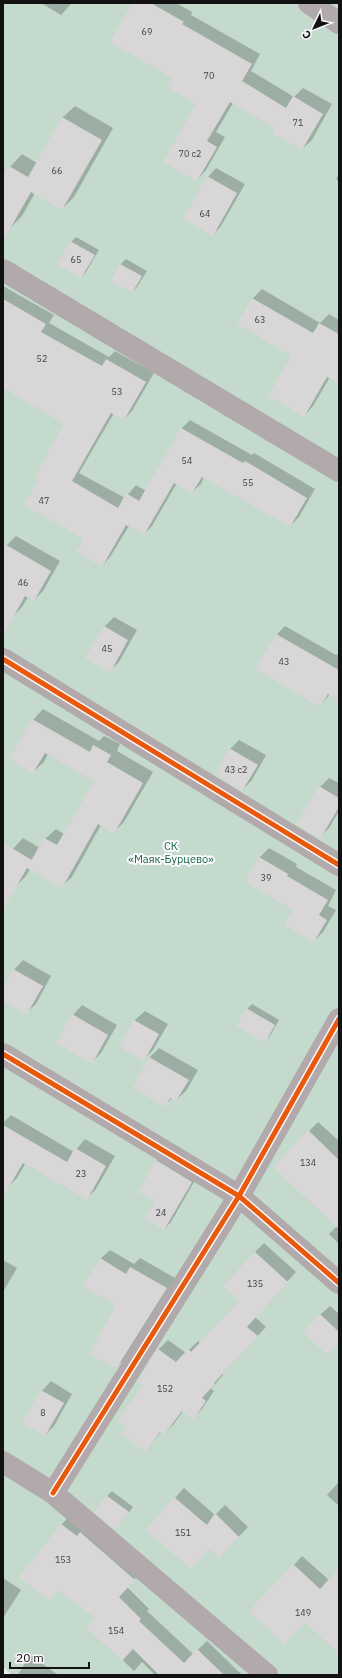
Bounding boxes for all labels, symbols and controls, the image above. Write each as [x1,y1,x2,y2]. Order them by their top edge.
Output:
north arrow [294,8,334,48]
house number: 69 [142,26,152,37]
text: С [299,27,314,42]
house number: 70 [204,70,214,81]
house number: 71 [293,117,303,128]
house number: 70 с2 [179,148,201,159]
house number: 66 [52,165,62,176]
house number: 64 [200,208,210,219]
house number: 65 [71,254,81,265]
house number: 63 [255,314,265,325]
house number: 52 [37,353,47,364]
house number: 53 [112,386,122,397]
house number: 54 [182,455,192,466]
house number: 55 [243,477,253,488]
house number: 47 [39,495,49,506]
house number: 46 [18,577,28,588]
house number: 45 [102,643,112,654]
house number: 43 [279,656,289,667]
house number: 43 с2 [225,764,247,775]
park label: СК «Маяк-Бурцево» [128,839,214,866]
house number: 39 [261,872,271,883]
house number: 134 [300,1157,316,1168]
house number: 23 [76,1168,86,1179]
house number: 24 [156,1207,166,1218]
house number: 135 [247,1278,263,1289]
house number: 152 [157,1383,173,1394]
house number: 8 [40,1407,46,1418]
house number: 151 [175,1527,191,1538]
house number: 153 [55,1554,71,1565]
house number: 149 [295,1607,311,1618]
house number: 154 [108,1625,124,1636]
scale bar [10,1644,89,1670]
text: 20 m [16,1650,44,1665]

